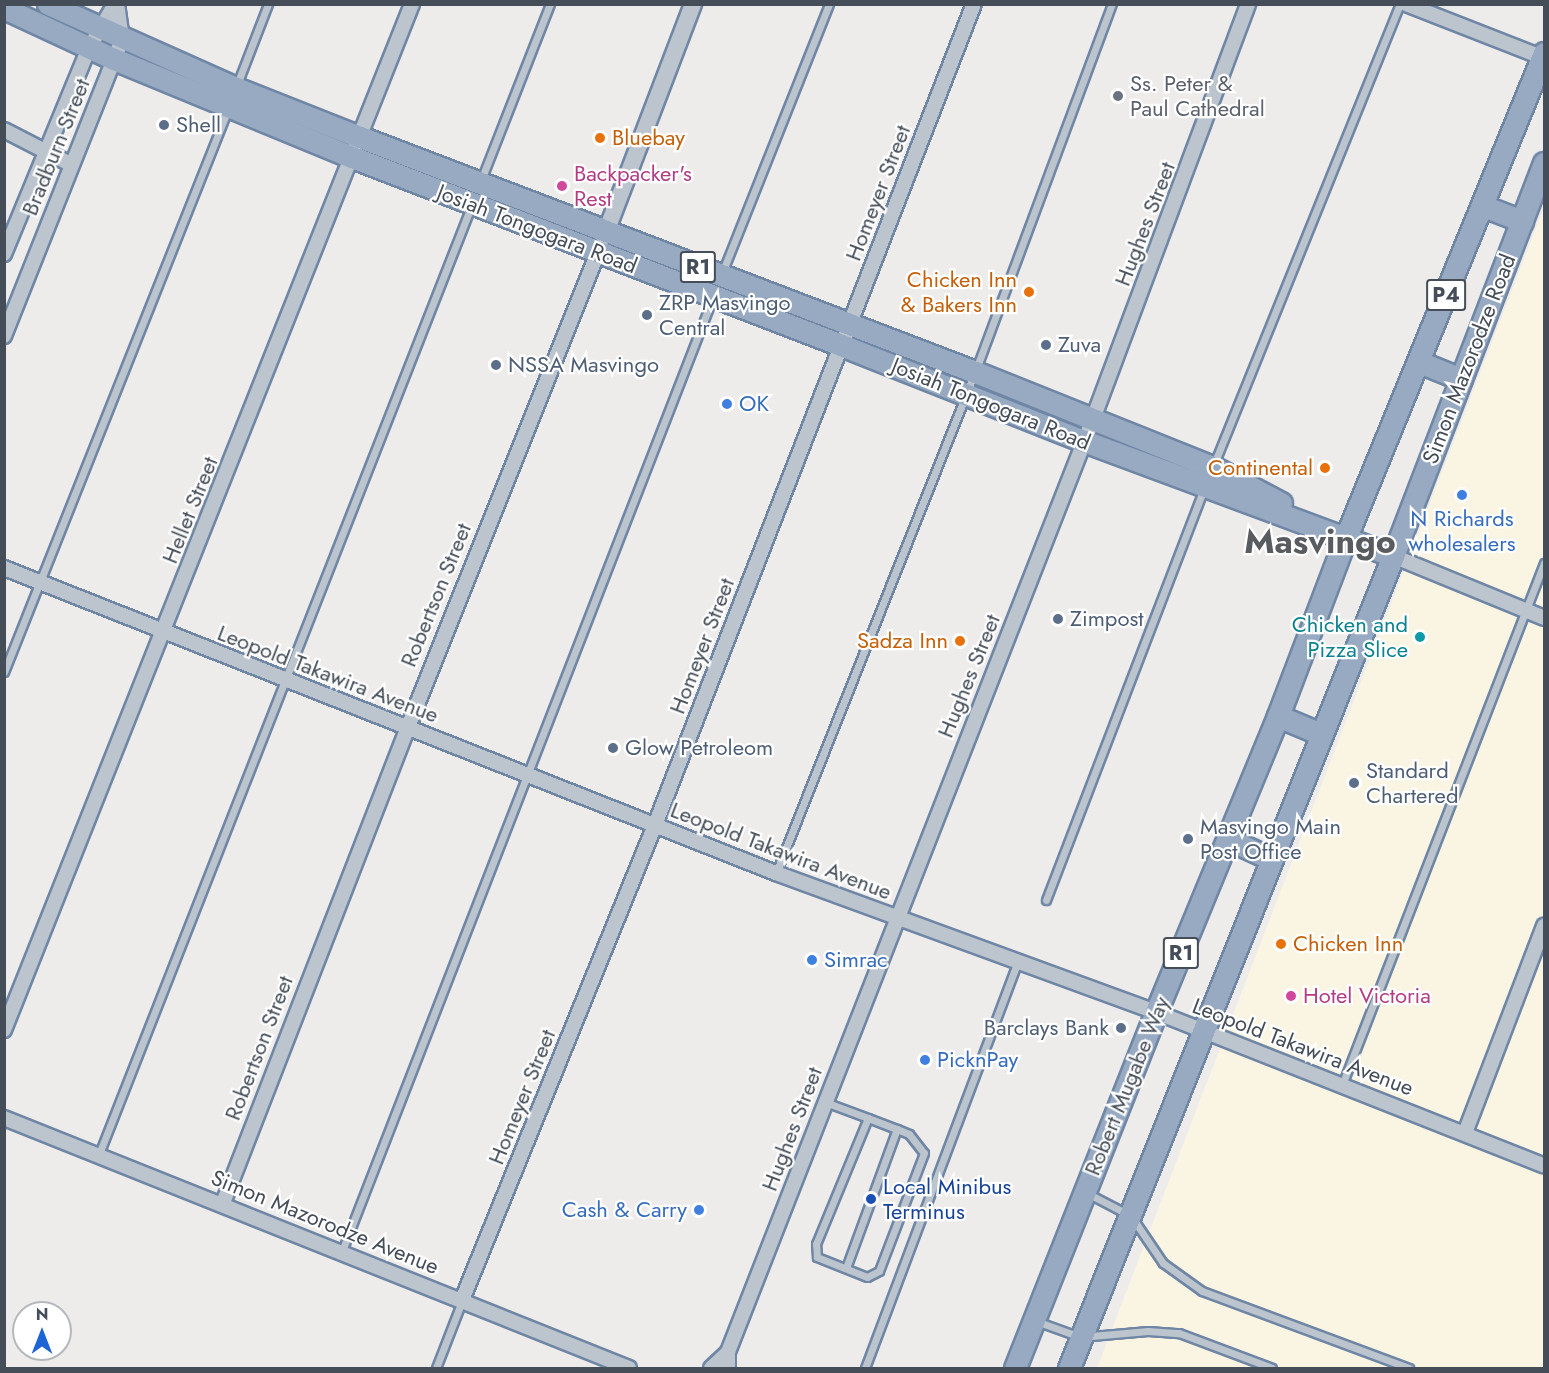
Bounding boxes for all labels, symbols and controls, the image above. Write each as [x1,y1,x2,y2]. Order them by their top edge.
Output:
place label: Ss. Peter & Paul Cathedral [1130,70,1265,122]
street label: Bradburn Street [17,75,95,219]
marker: Ss. Peter & Paul Cathedral [1111,89,1125,103]
place label: Shell [176,112,221,138]
marker: Shell [157,118,171,132]
street label: Homeyer Street [840,121,916,265]
place label: Bluebay [612,125,685,151]
marker: Bluebay [593,131,607,145]
street label: Hughes Street [1109,158,1181,290]
place label: Backpacker's Rest [574,160,692,212]
street label: Josiah Tongogara Road [433,179,641,279]
marker: Backpacker's Rest [555,179,569,193]
road number: R1 [678,249,718,285]
street label: Simon Mazorodze Road [1417,251,1521,467]
place label: Chicken Inn & Bakers Inn [901,266,1017,318]
road number: P4 [1425,277,1467,313]
marker: Chicken Inn & Bakers Inn [1022,285,1036,299]
place label: ZRP Masvingo Central [659,289,791,340]
marker: ZRP Masvingo Central [640,308,654,322]
place label: Zuva [1058,332,1101,358]
marker: Zuva [1039,338,1053,352]
place label: NSSA Masvingo [508,352,659,378]
street label: Josiah Tongogara Road [888,352,1094,456]
marker: NSSA Masvingo [489,358,503,372]
place label: OK [739,391,769,417]
marker: OK [720,397,734,411]
street label: Hellet Street [157,453,223,567]
place label: Continental [1208,455,1313,481]
marker: Continental [1318,461,1332,475]
marker: N Richards wholesalers [1455,488,1469,502]
place label: N Richards wholesalers [1408,505,1516,556]
street label: Robertson Street [395,519,477,671]
district label: Masvingo [1244,522,1396,562]
street label: Homeyer Street [664,574,740,718]
place label: Zimpost [1070,606,1144,632]
street label: Hughes Street [932,610,1006,742]
place label: Chicken and Pizza Slice [1292,611,1408,662]
marker: Zimpost [1051,612,1065,626]
street label: Leopold Takawira Avenue [214,620,442,728]
place label: Sadza Inn [857,628,948,654]
marker: Chicken and Pizza Slice [1413,630,1427,644]
marker: Sadza Inn [953,634,967,648]
place label: Glow Petroleom [625,735,773,761]
marker: Glow Petroleom [606,741,620,755]
place label: Standard Chartered [1366,757,1458,808]
marker: Standard Chartered [1347,776,1361,790]
street label: Leopold Takawira Avenue [667,797,895,905]
place label: Masvingo Main Post Office [1200,813,1341,864]
marker: Masvingo Main Post Office [1181,832,1195,846]
place label: Chicken Inn [1293,931,1403,957]
road number: R1 [1162,935,1200,971]
marker: Chicken Inn [1274,937,1288,951]
place label: Simrac [824,947,888,973]
marker: Simrac [805,953,819,967]
street label: Robertson Street [219,972,299,1124]
place label: Hotel Victoria [1303,983,1431,1009]
marker: Hotel Victoria [1284,989,1298,1003]
street label: Robert Mugabe Way [1079,993,1175,1179]
street label: Leopold Takawira Avenue [1189,993,1417,1101]
place label: Barclays Bank [984,1015,1109,1041]
marker: Barclays Bank [1114,1021,1128,1035]
street label: Homeyer Street [483,1026,561,1168]
place label: PicknPay [937,1047,1018,1073]
marker: PicknPay [918,1053,932,1067]
street label: Hughes Street [756,1063,828,1195]
street label: Simon Mazorodze Avenue [207,1164,443,1280]
place label: Local Minibus Terminus [883,1173,1011,1224]
marker: Local Minibus Terminus [864,1192,878,1206]
place label: Cash & Carry [562,1197,687,1223]
marker: Cash & Carry [692,1203,706,1217]
north arrow [12,1301,72,1361]
text: N [36,1303,48,1326]

